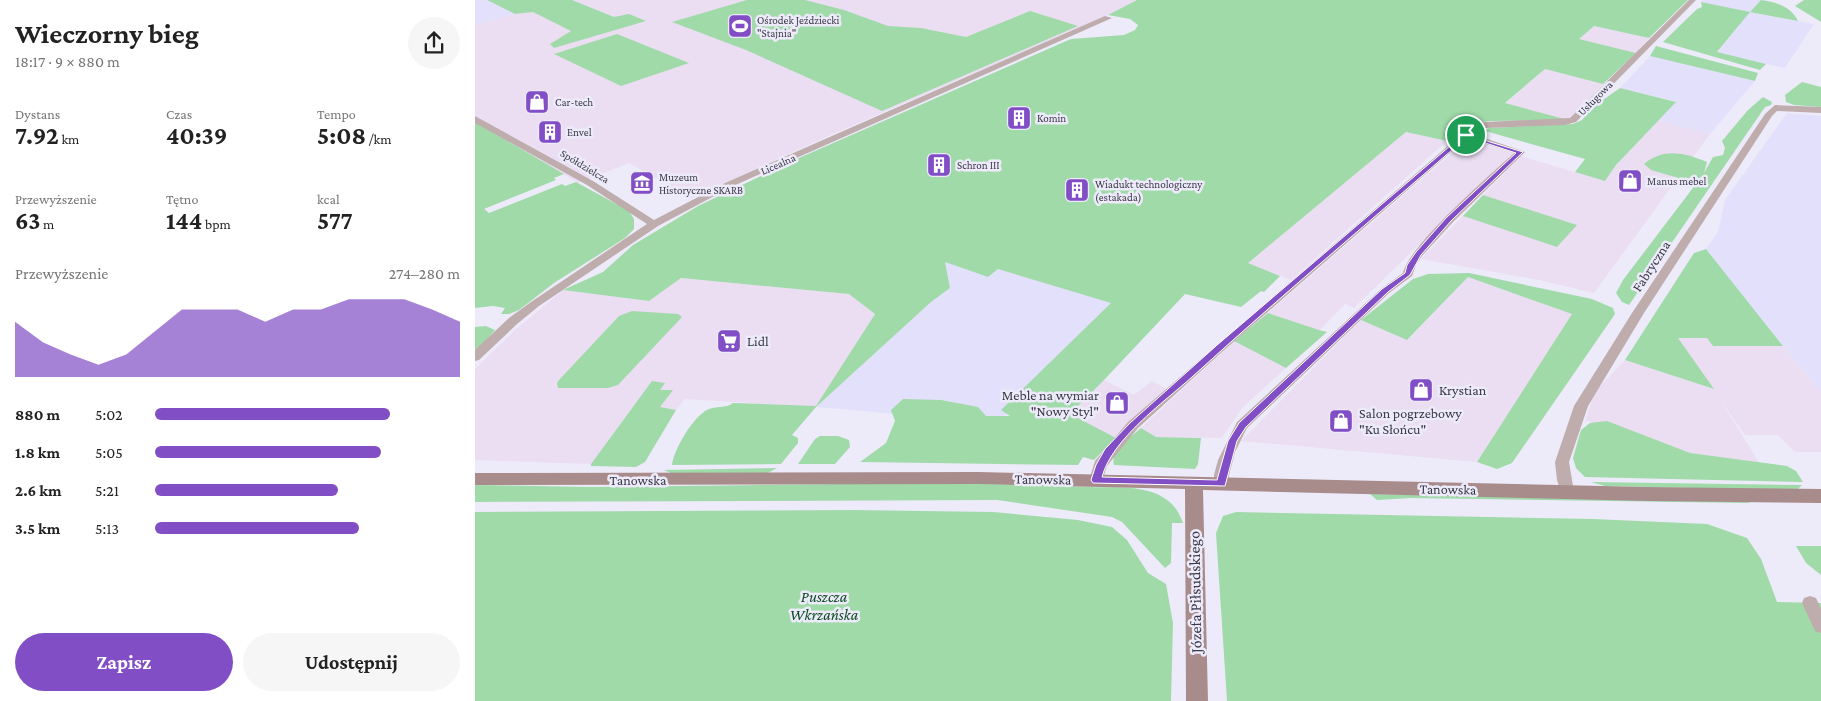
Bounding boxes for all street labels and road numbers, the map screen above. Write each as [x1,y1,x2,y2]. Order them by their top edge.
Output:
street label: Usługowa [1575,78,1615,118]
street label: Spółdzielcza [558,147,612,186]
street label: Licealna [759,151,797,177]
street label: Fabryczna [1629,237,1674,294]
street label: Tanowska [1014,471,1072,488]
street label: Tanowska [610,472,667,488]
street label: Tanowska [1419,481,1477,498]
street label: Józefa Piłsudskiego [1185,531,1206,655]

